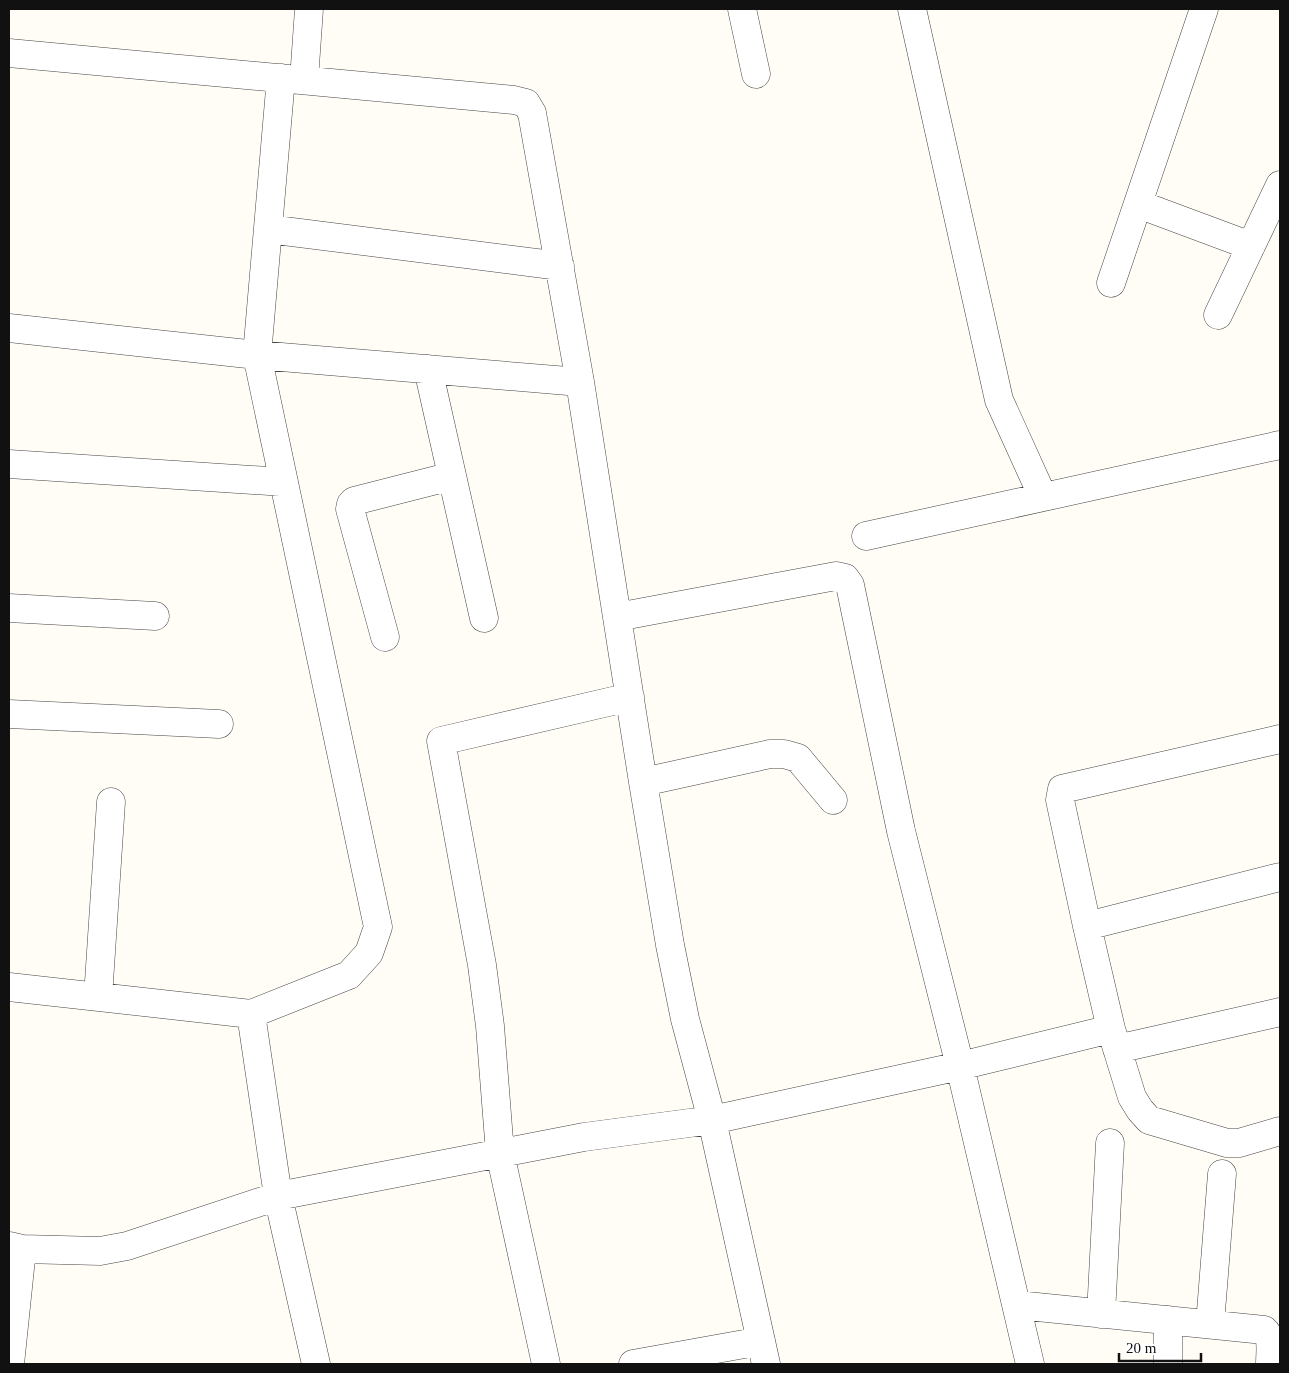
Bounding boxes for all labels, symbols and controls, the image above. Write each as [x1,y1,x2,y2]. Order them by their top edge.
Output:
scale bar [1119,1330,1202,1362]
text: 20 m [1126,1340,1157,1356]

